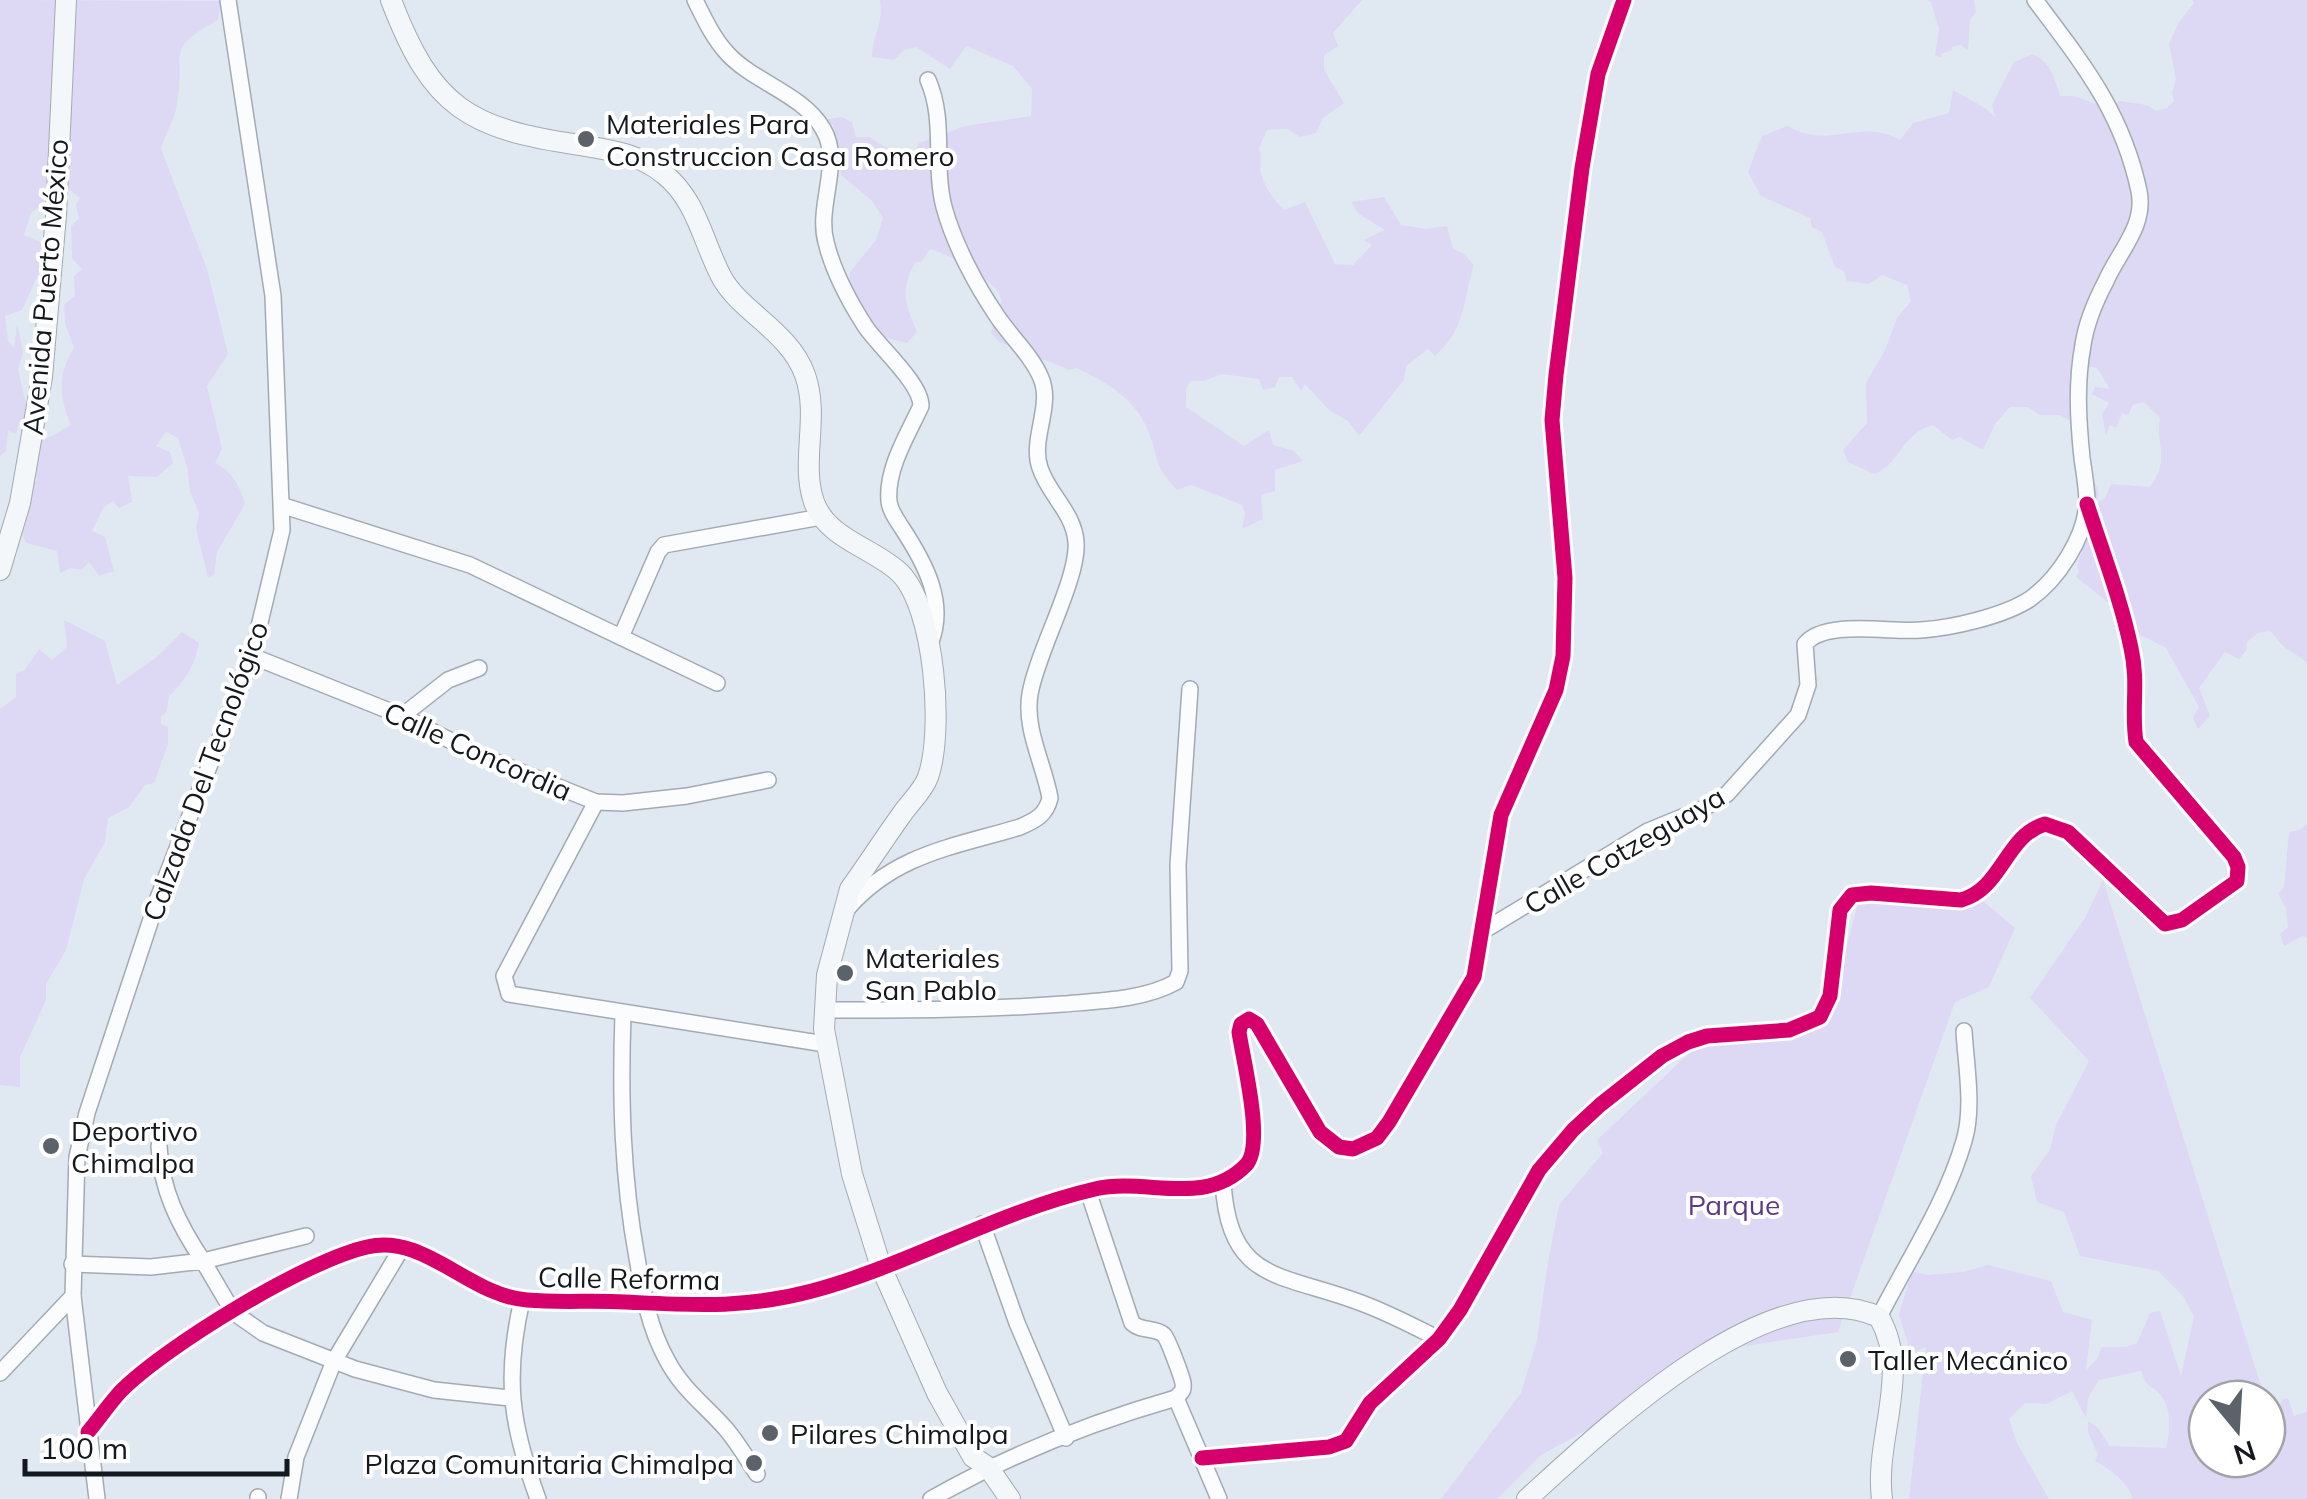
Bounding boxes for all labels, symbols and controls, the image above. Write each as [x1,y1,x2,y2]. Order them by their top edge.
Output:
place label: Materiales Para Construccion Casa Romero [606,106,955,173]
marker: Materiales Para Construccion Casa Romero [575,128,597,150]
street label: Avenida Puerto México [15,137,75,437]
street label: Calzada Del Tecnológico [134,616,276,926]
street label: Calle Concordia [379,694,577,808]
street label: Calle Cotzeguaya [1517,778,1731,922]
place label: Materiales San Pablo [865,940,1000,1007]
marker: Materiales San Pablo [834,962,856,984]
place label: Deportivo Chimalpa [71,1113,198,1180]
marker: Deportivo Chimalpa [40,1135,62,1157]
park label: Parque [1688,1187,1780,1222]
street label: Calle Reforma [538,1259,720,1297]
place label: Taller Mecánico [1868,1342,2068,1377]
marker: Taller Mecánico [1837,1348,1859,1370]
north arrow [2187,1379,2287,1479]
scale bar [25,1414,288,1476]
place label: Pilares Chimalpa [790,1416,1009,1451]
marker: Pilares Chimalpa [759,1422,781,1444]
text: 100 m [40,1429,128,1467]
text: N [2229,1433,2260,1473]
place label: Plaza Comunitaria Chimalpa [364,1446,734,1481]
marker: Plaza Comunitaria Chimalpa [743,1452,765,1474]

